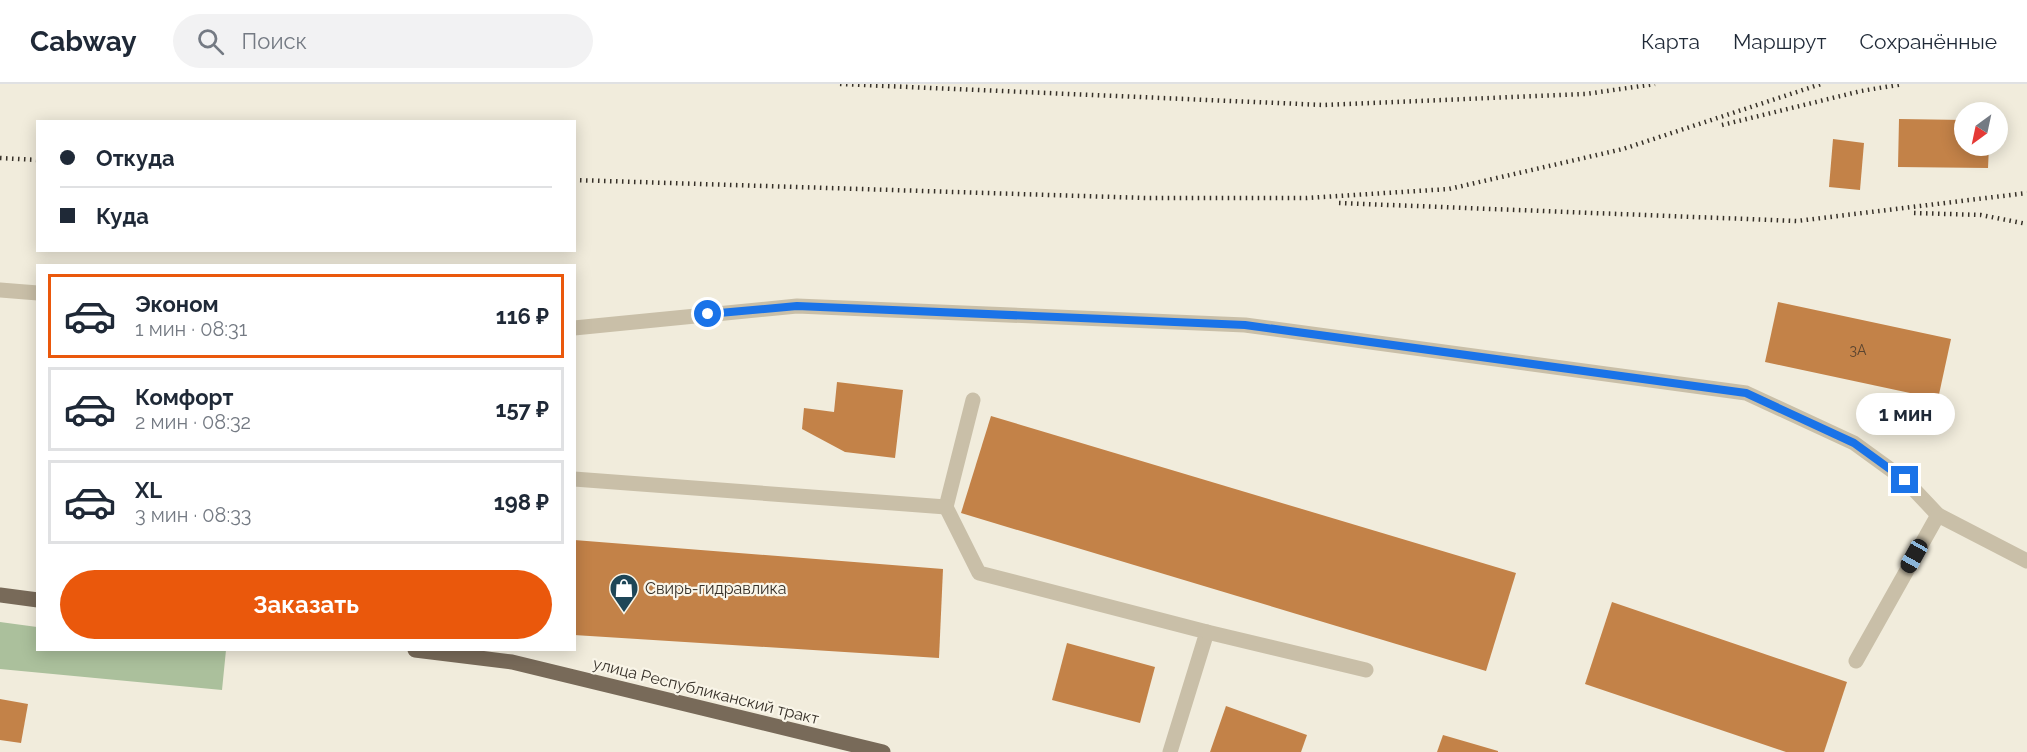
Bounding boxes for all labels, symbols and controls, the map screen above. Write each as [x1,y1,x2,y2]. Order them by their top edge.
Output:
search box [173,14,593,68]
text: Cabway [30,25,137,58]
icon: search [194,25,227,58]
text: Поиск [242,28,307,54]
text: Карта [1641,29,1700,54]
text: Маршрут [1733,29,1826,54]
text: Сохранённые [1859,29,1997,54]
north arrow [1954,102,2008,156]
map controls [1954,102,2008,156]
text: Откуда [96,145,175,171]
text: Куда [96,203,149,229]
icon: car [63,289,117,343]
text: Эконом [135,291,219,317]
route start [694,300,721,327]
text: 116 ₽ [496,303,549,329]
text: 1 мин · 08:31 [135,317,247,341]
house number: 3А [1850,342,1867,358]
icon: car [63,382,117,436]
text: Комфорт [135,384,233,410]
callout: 1 мин [1856,393,1954,435]
text: 157 ₽ [496,396,549,422]
text: 1 мин [1879,402,1932,426]
text: 2 мин · 08:32 [135,410,251,434]
route end [1891,466,1918,493]
icon: car [63,475,117,529]
text: XL [135,477,162,503]
text: 198 ₽ [494,489,549,515]
text: 3 мин · 08:33 [135,503,252,527]
car [1897,536,1931,576]
button: Заказать [60,570,552,639]
shop icon: Свирь-гидравлика [608,572,640,614]
place label: Свирь-гидравлика [645,579,787,598]
street label: улица Республиканский тракт [591,654,821,728]

